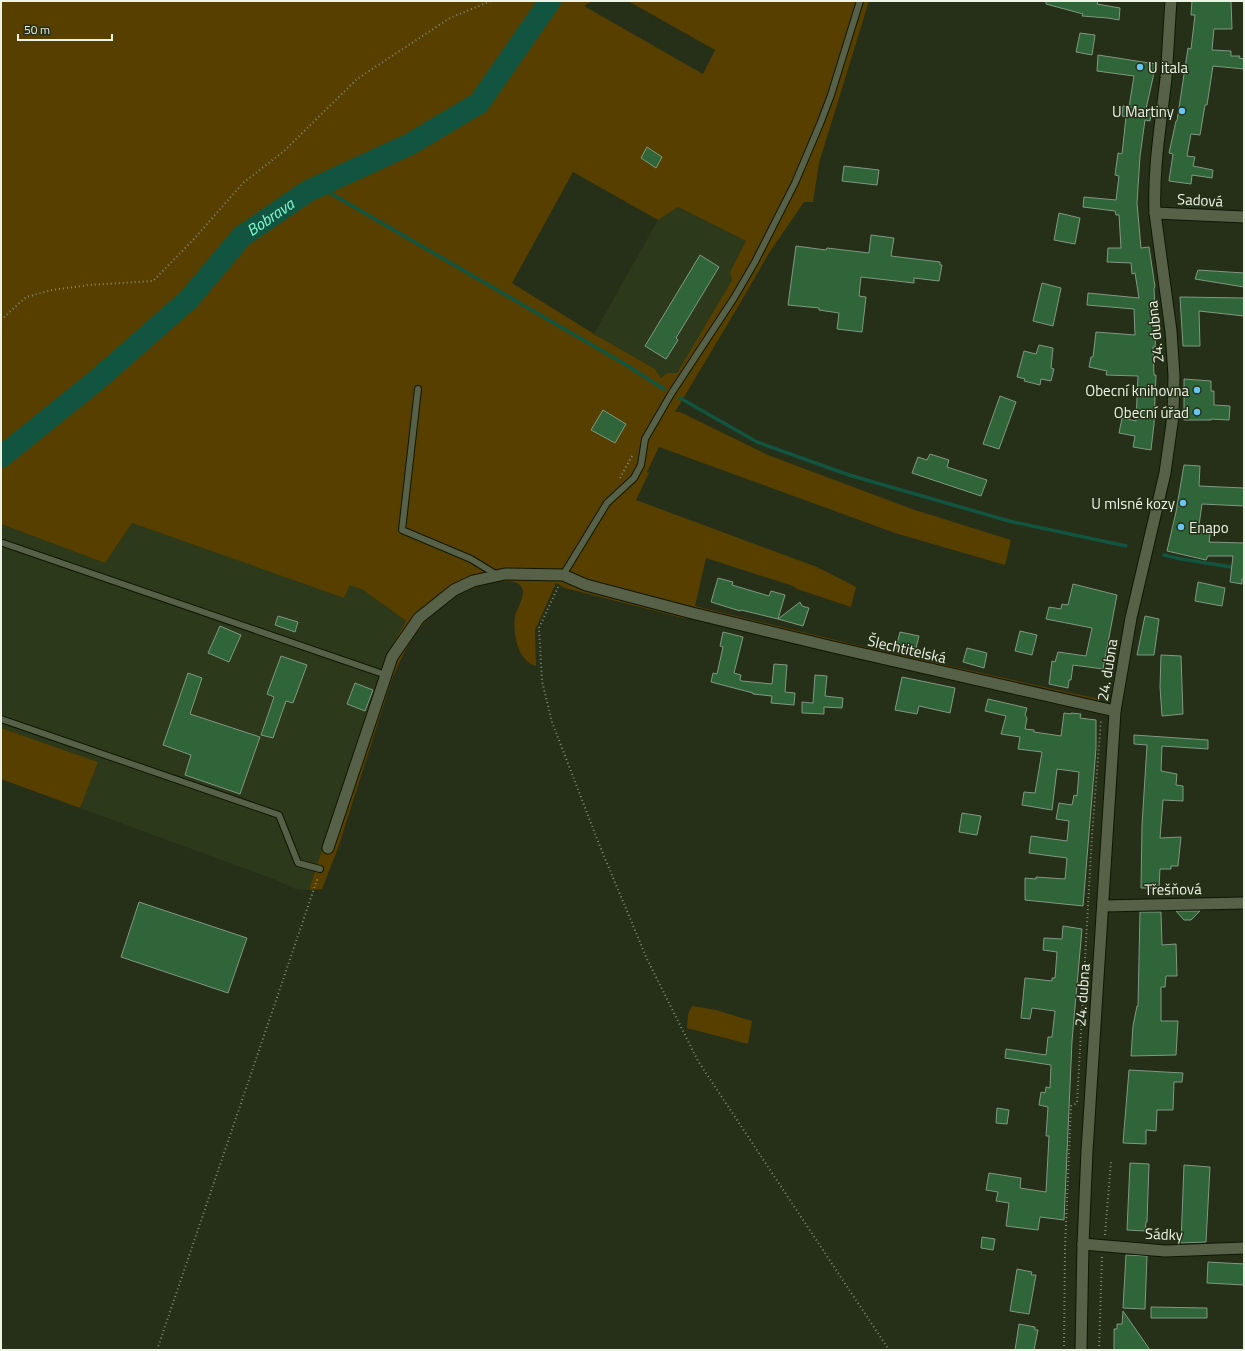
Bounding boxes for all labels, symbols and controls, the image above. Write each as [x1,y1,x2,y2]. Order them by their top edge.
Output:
scale bar [18,16,112,42]
text: 50 m [24,20,50,39]
place label: U itala [1148,56,1188,79]
marker: U itala [1135,62,1145,72]
place label: U Martiny [1112,100,1174,123]
marker: U Martiny [1177,106,1187,116]
street label: Sadová [1176,187,1224,213]
water label: Bobrava [241,191,300,242]
street label: 24. dubna [1140,299,1170,364]
place label: Obecní knihovna [1085,379,1189,402]
marker: Obecní knihovna [1192,385,1202,395]
place label: Obecní úřad [1114,401,1189,424]
marker: Obecní úřad [1192,407,1202,417]
place label: U mlsné kozy [1091,492,1175,515]
marker: U mlsné kozy [1178,498,1188,508]
place label: Enapo [1189,516,1229,539]
marker: Enapo [1176,522,1186,532]
street label: Šlechtitelská [865,629,949,669]
street label: 24. dubna [1091,637,1123,703]
street label: Třešňová [1144,877,1202,901]
street label: 24. dubna [1068,962,1096,1027]
street label: Sádky [1145,1222,1183,1246]

